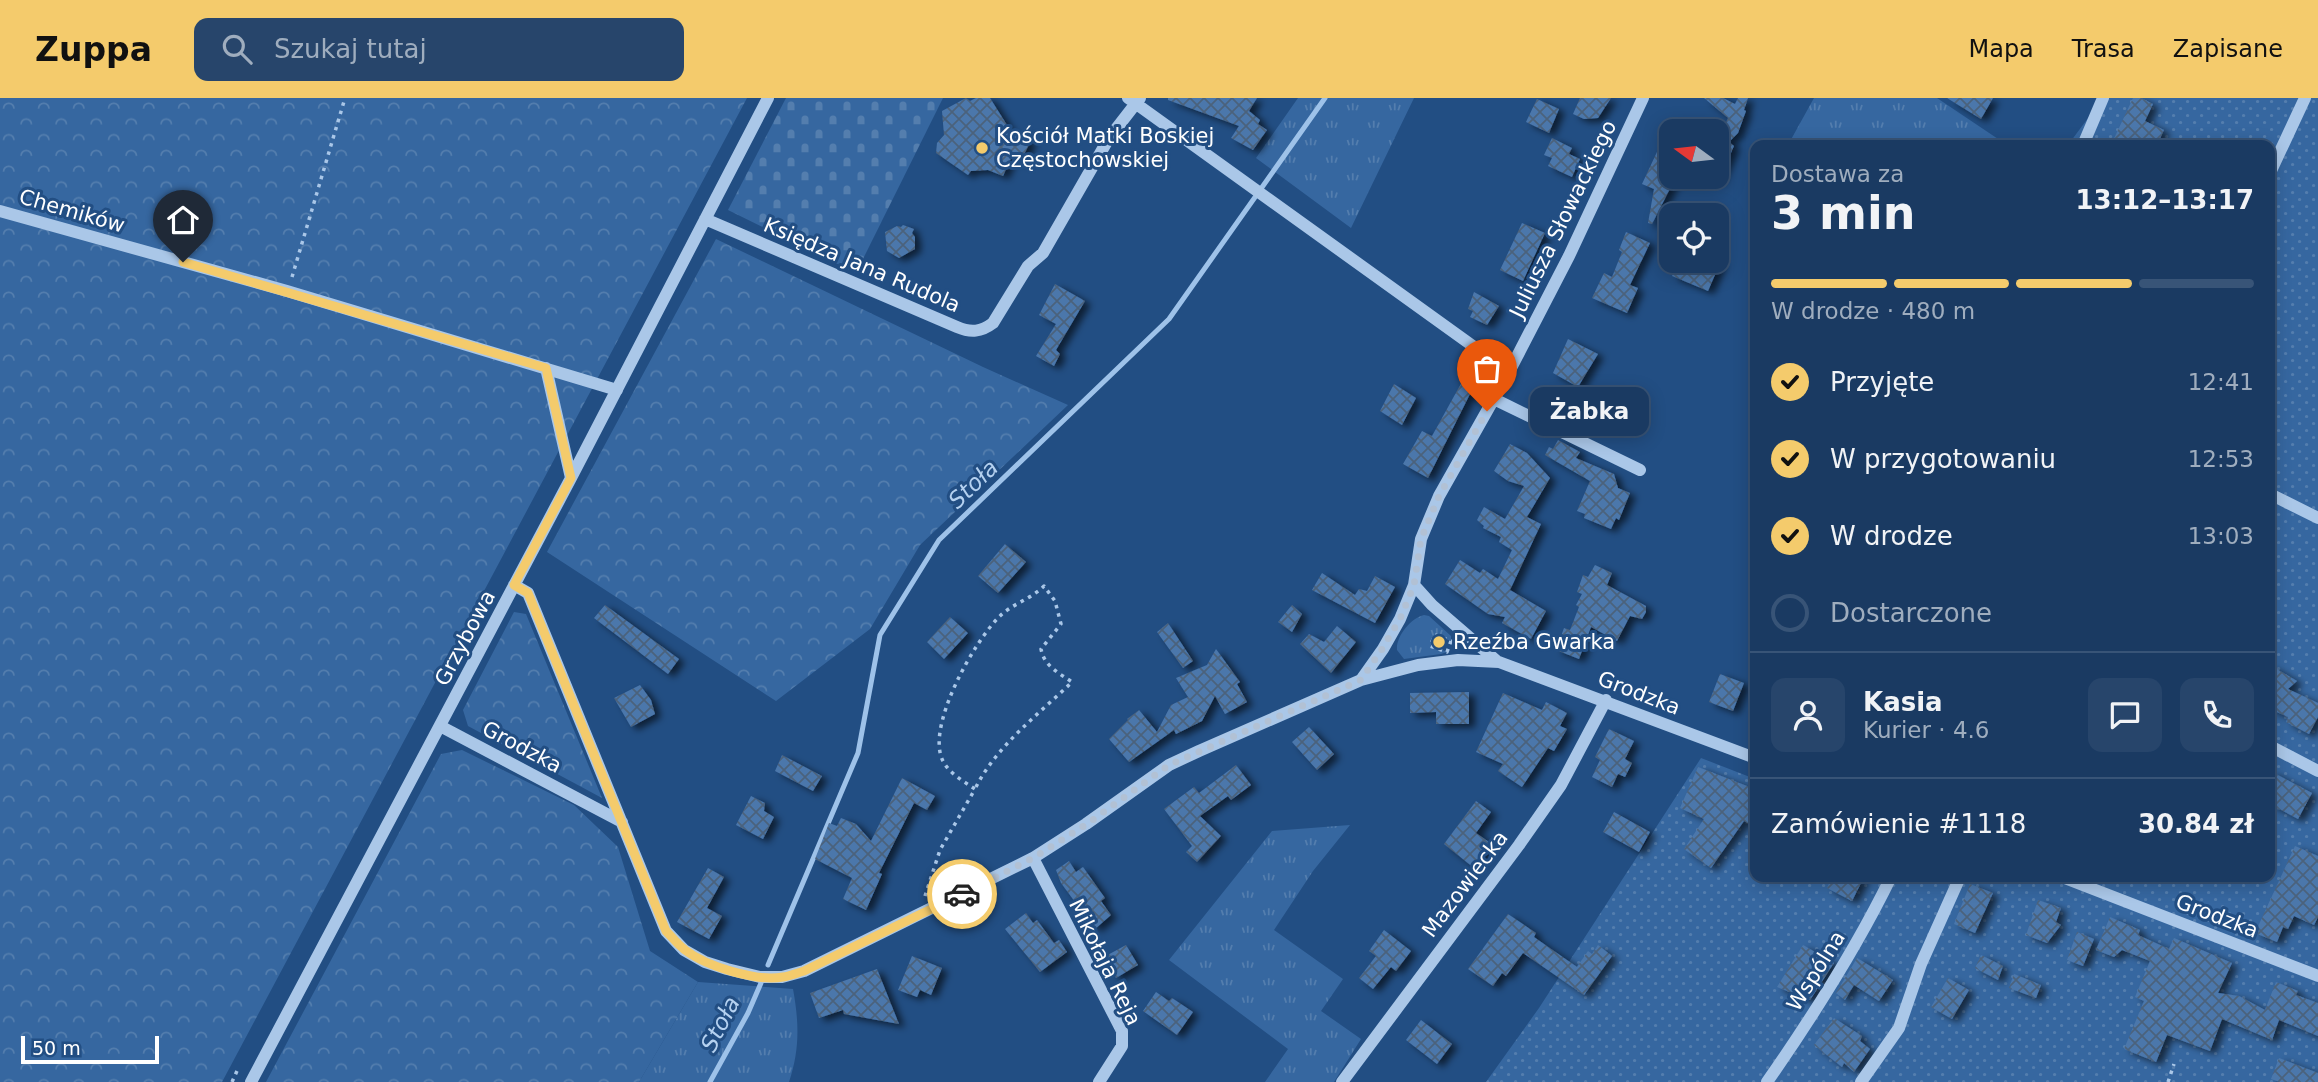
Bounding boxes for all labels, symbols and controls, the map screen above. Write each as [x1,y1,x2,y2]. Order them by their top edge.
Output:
search box [194,18,684,81]
text: Zuppa [35,30,152,69]
icon: search [218,30,256,68]
text: Szukaj tutaj [274,34,427,64]
text: Mapa [1968,35,2034,63]
text: Trasa [2072,35,2135,63]
text: Zapisane [2173,35,2283,63]
street label: Juliusza Słowackiego [1504,116,1621,323]
north arrow [1659,119,1729,189]
map controls [1659,119,1729,273]
place label: Kościół Matki Boskiej Częstochowskiej [996,124,1214,172]
marker: Kościół Matki Boskiej Częstochowskiej [974,140,990,156]
text: Dostawa za [1771,161,1904,187]
street label: Chemików [16,184,128,238]
text: 13:12–13:17 [2075,185,2254,215]
text: 3 min [1771,186,1915,240]
pin [153,190,213,262]
icon: home [164,201,202,239]
button: locate [1659,203,1729,273]
street label: Księdza Jana Rudola [760,213,964,317]
text: W drodze · 480 m [1771,298,1975,324]
pin [1457,339,1517,411]
icon: bag [1468,350,1506,388]
icon: check [1771,363,1809,401]
text: Przyjęte [1830,367,1934,397]
text: 12:41 [2188,369,2254,395]
callout: Żabka [1529,386,1648,436]
text: Żabka [1550,398,1629,424]
icon: check [1771,440,1809,478]
text: W przygotowaniu [1830,444,2056,474]
text: 12:53 [2188,446,2254,472]
water label: Stoła [943,454,1003,514]
icon: check [1771,517,1809,555]
text: W drodze [1830,521,1953,551]
text: 13:03 [2188,523,2254,549]
street label: Grzybowa [430,586,500,690]
text: Dostarczone [1830,598,1992,628]
place label: Rzeźba Gwarka [1453,630,1615,654]
marker: Rzeźba Gwarka [1431,634,1447,650]
street label: Grodzka [1594,666,1684,720]
button: person [1771,678,1845,752]
button: chat [2088,678,2162,752]
button: phone [2180,678,2254,752]
text: Kasia [1863,687,1943,717]
street label: Grodzka [478,716,566,778]
text: Kurier · 4.6 [1863,717,1989,743]
text: Zamówienie #1118 [1771,809,2026,839]
text: 30.84 zł [2138,809,2254,839]
street label: Mazowiecka [1417,826,1513,942]
courier [927,859,997,929]
icon: car [943,875,981,913]
street label: Grodzka [2172,889,2262,943]
street label: Mikołaja Reja [1064,895,1146,1029]
street label: Wspólna [1782,927,1850,1015]
water label: Stoła [695,992,745,1056]
scale bar [21,1033,159,1065]
text: 50 m [32,1037,81,1059]

